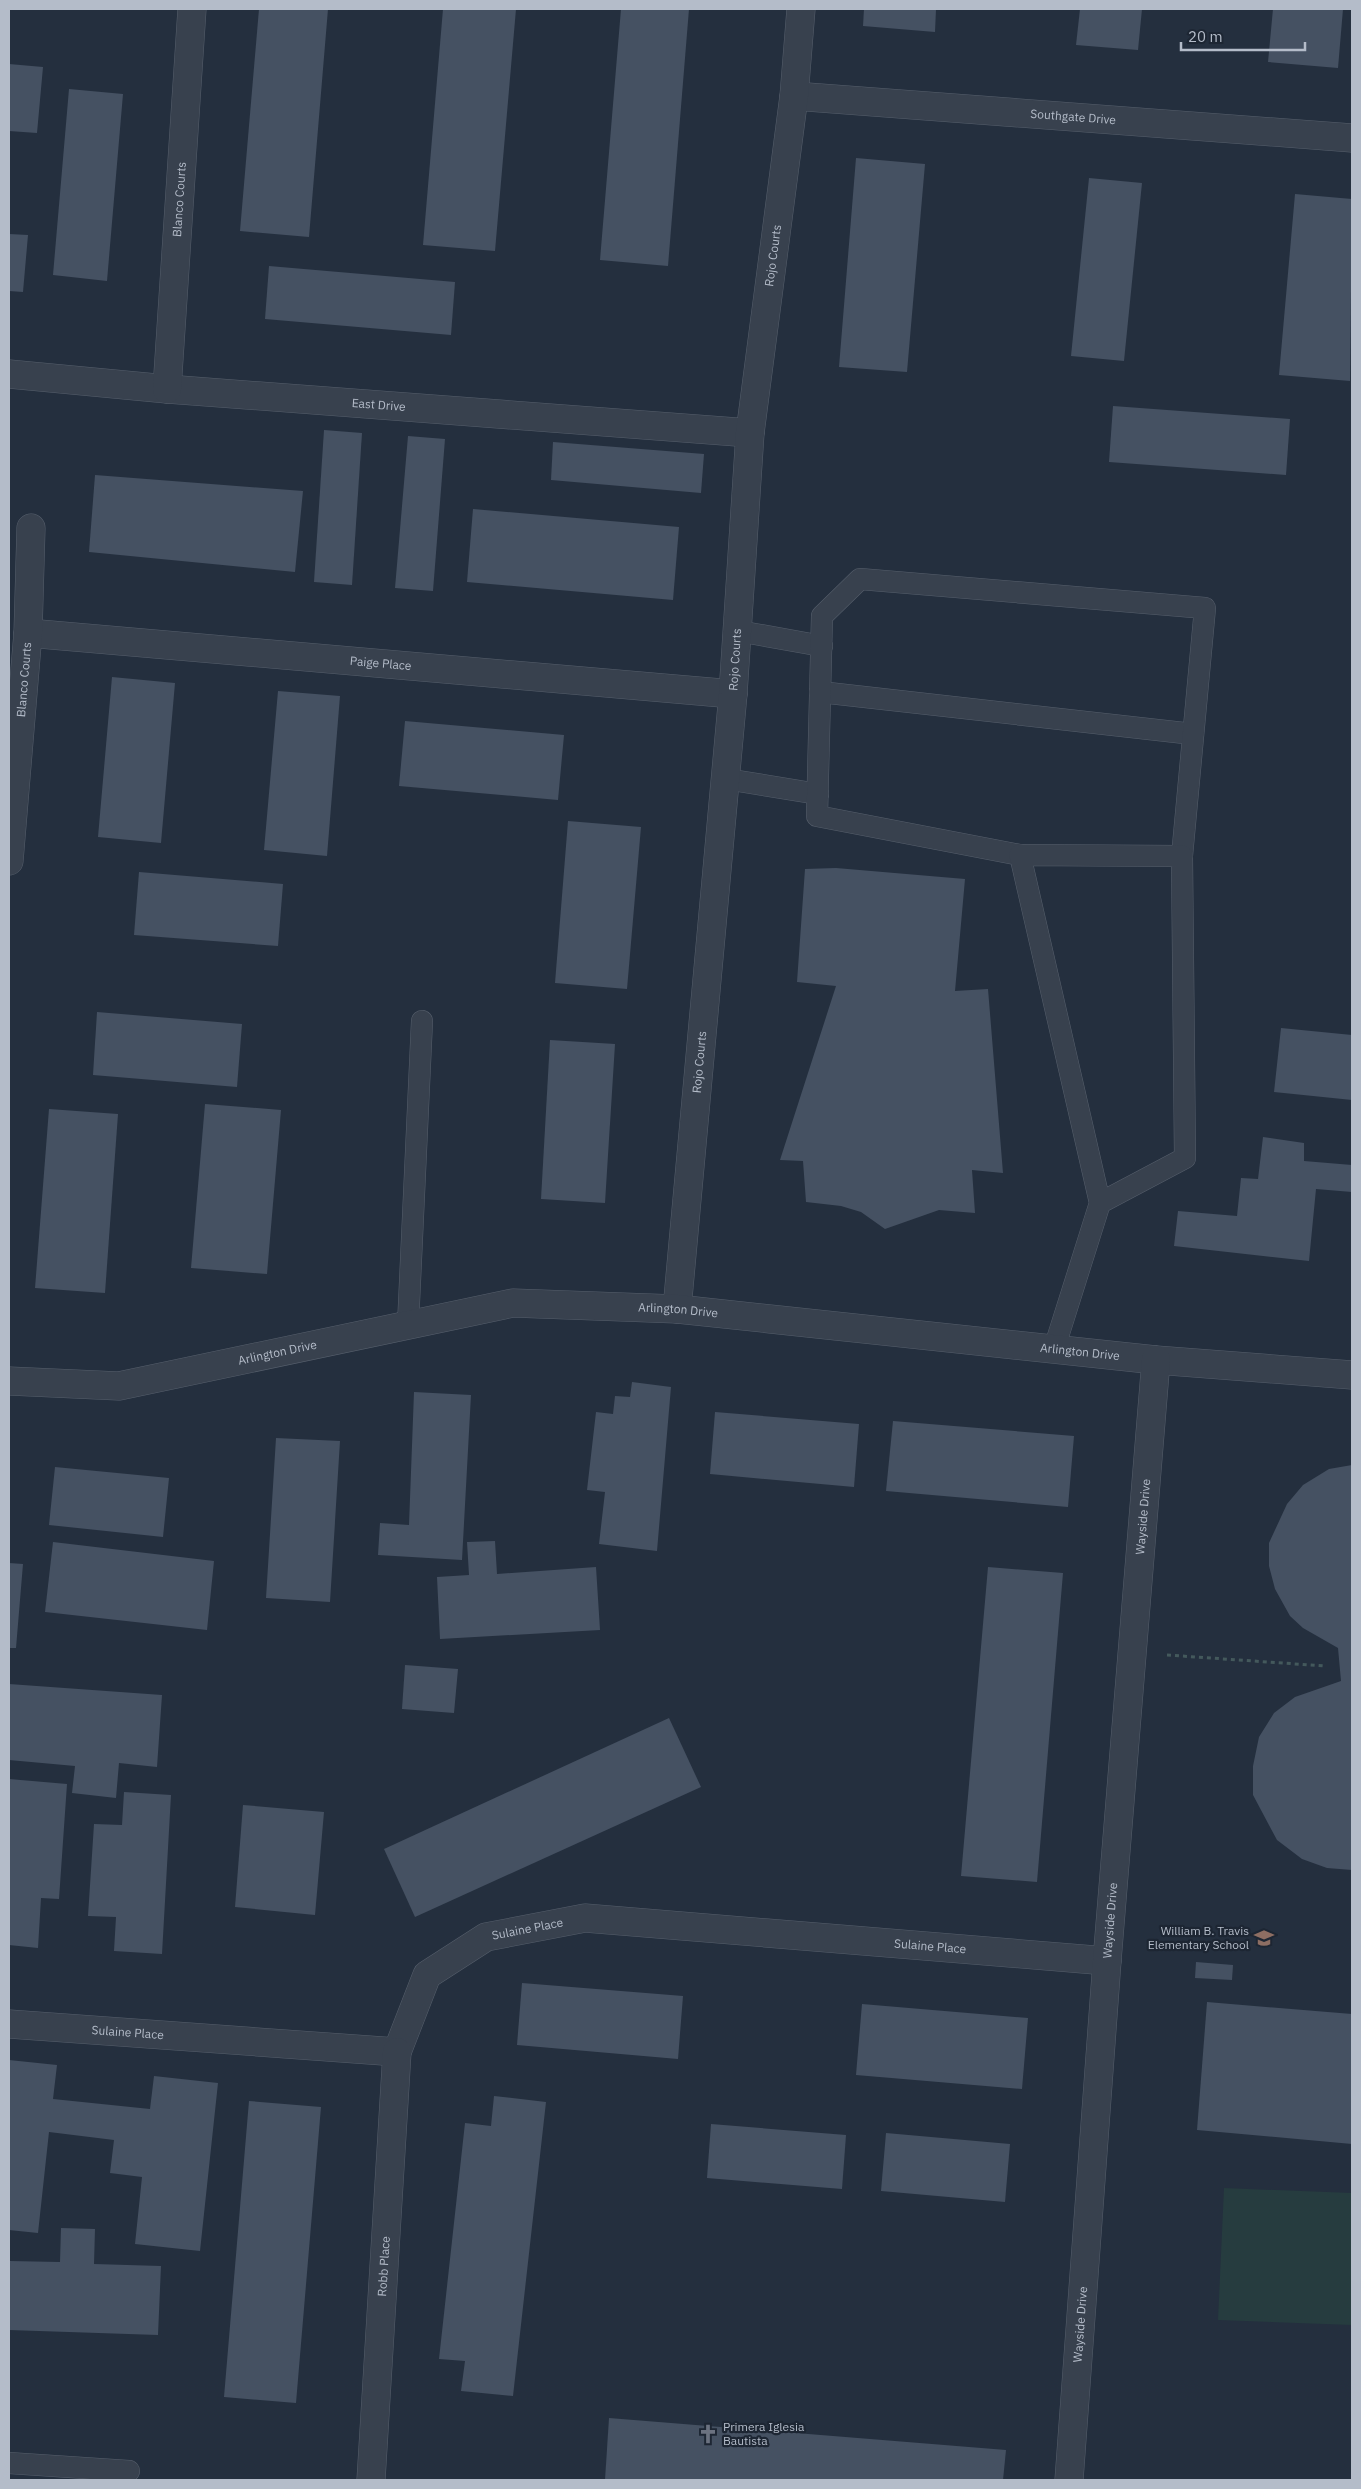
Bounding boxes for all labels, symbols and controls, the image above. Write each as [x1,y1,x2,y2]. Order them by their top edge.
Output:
scale bar [1181,20,1305,52]
text: 20 m [1188,27,1223,46]
street label: Southgate Drive [1030,106,1117,127]
street label: Blanco Courts [169,161,189,238]
street label: Rojo Courts [761,223,784,287]
street label: East Drive [351,395,407,414]
street label: Rojo Courts [725,628,744,691]
street label: Blanco Courts [13,641,34,718]
street label: Paige Place [349,653,413,673]
street label: Rojo Courts [689,1030,709,1094]
street label: Arlington Drive [638,1300,719,1320]
street label: Arlington Drive [237,1336,318,1368]
street label: Arlington Drive [1039,1340,1121,1363]
street label: Wayside Drive [1132,1478,1153,1555]
street label: Wayside Drive [1099,1882,1120,1959]
street label: Sulaine Place [490,1914,565,1943]
place label: William B. Travis Elementary School [1148,1923,1249,1952]
school or university icon: William B. Travis Elementary School [1253,1927,1275,1949]
street label: Sulaine Place [894,1935,967,1956]
street label: Sulaine Place [91,2022,165,2042]
street label: Robb Place [374,2235,393,2297]
street label: Wayside Drive [1070,2285,1090,2363]
place label: Primera Iglesia Bautista [723,2419,805,2448]
church icon: Primera Iglesia Bautista [697,2423,719,2445]

